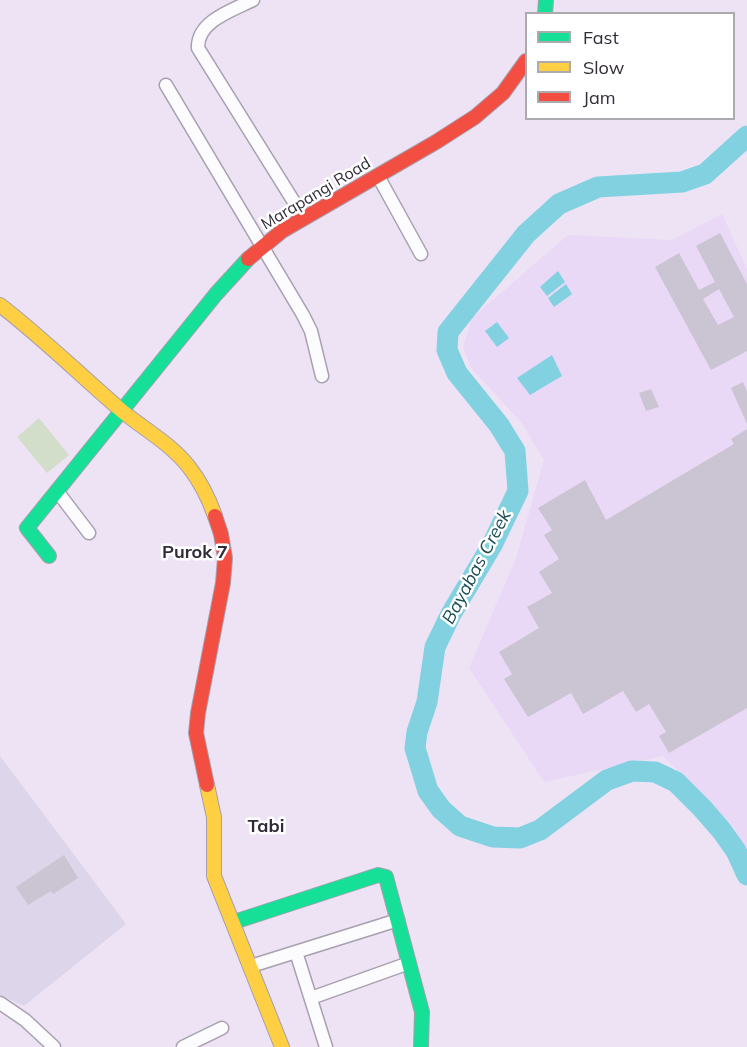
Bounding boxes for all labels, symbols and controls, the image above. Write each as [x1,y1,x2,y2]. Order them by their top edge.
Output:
legend [525,12,735,120]
text: Fast [583,26,619,49]
text: Slow [583,56,624,79]
text: Jam [583,86,616,109]
street label: Marapangi Road [258,154,374,234]
water label: Bayabas Creek [438,506,516,628]
district label: Purok 7 [162,542,228,564]
district label: Tabi [248,816,284,838]

